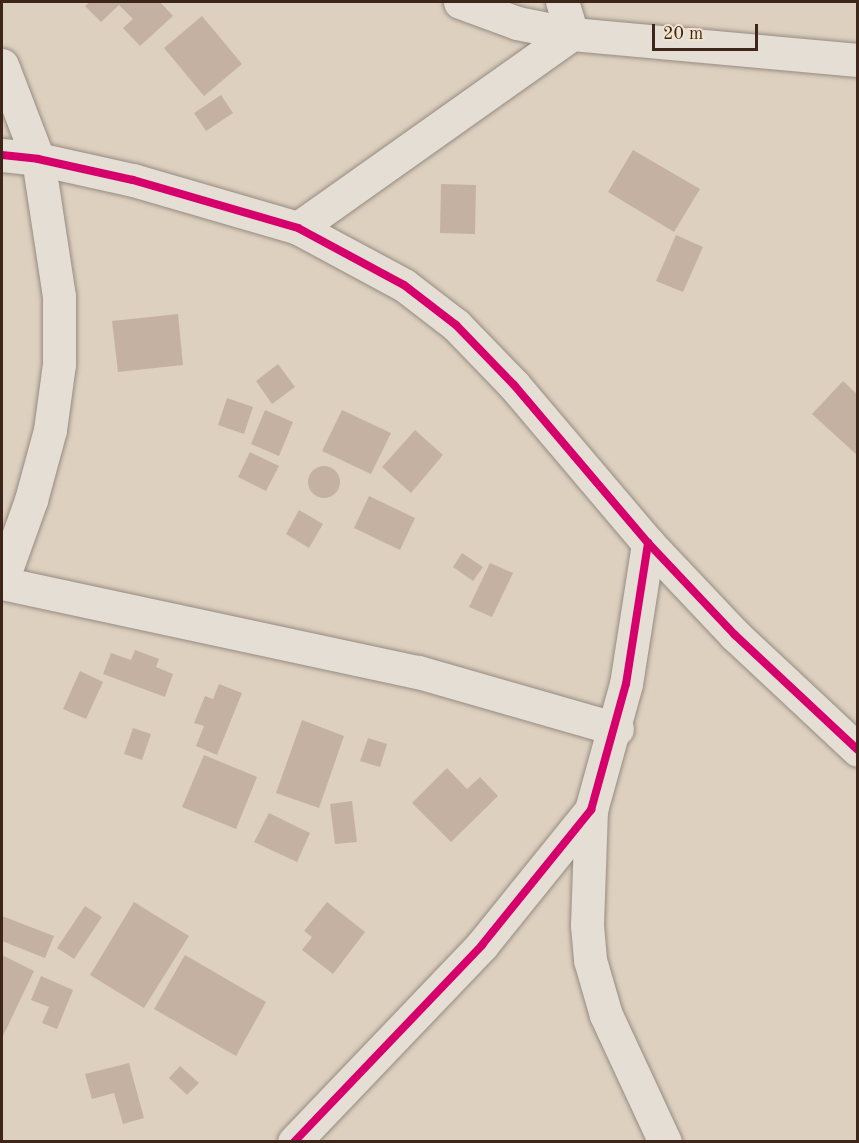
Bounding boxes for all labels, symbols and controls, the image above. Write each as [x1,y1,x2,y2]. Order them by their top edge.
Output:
scale bar [655,12,762,50]
text: 20 m [663,25,703,43]

